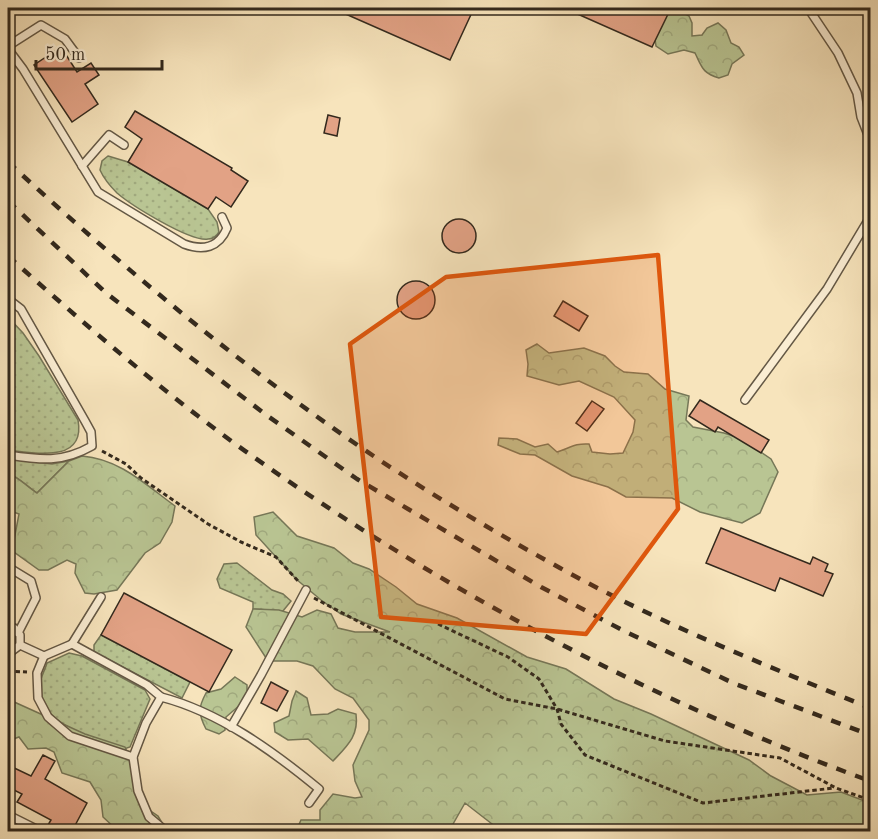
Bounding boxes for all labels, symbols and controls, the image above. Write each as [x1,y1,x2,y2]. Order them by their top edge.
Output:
scale bar [36,33,162,71]
text: 50 m [45,46,85,64]

